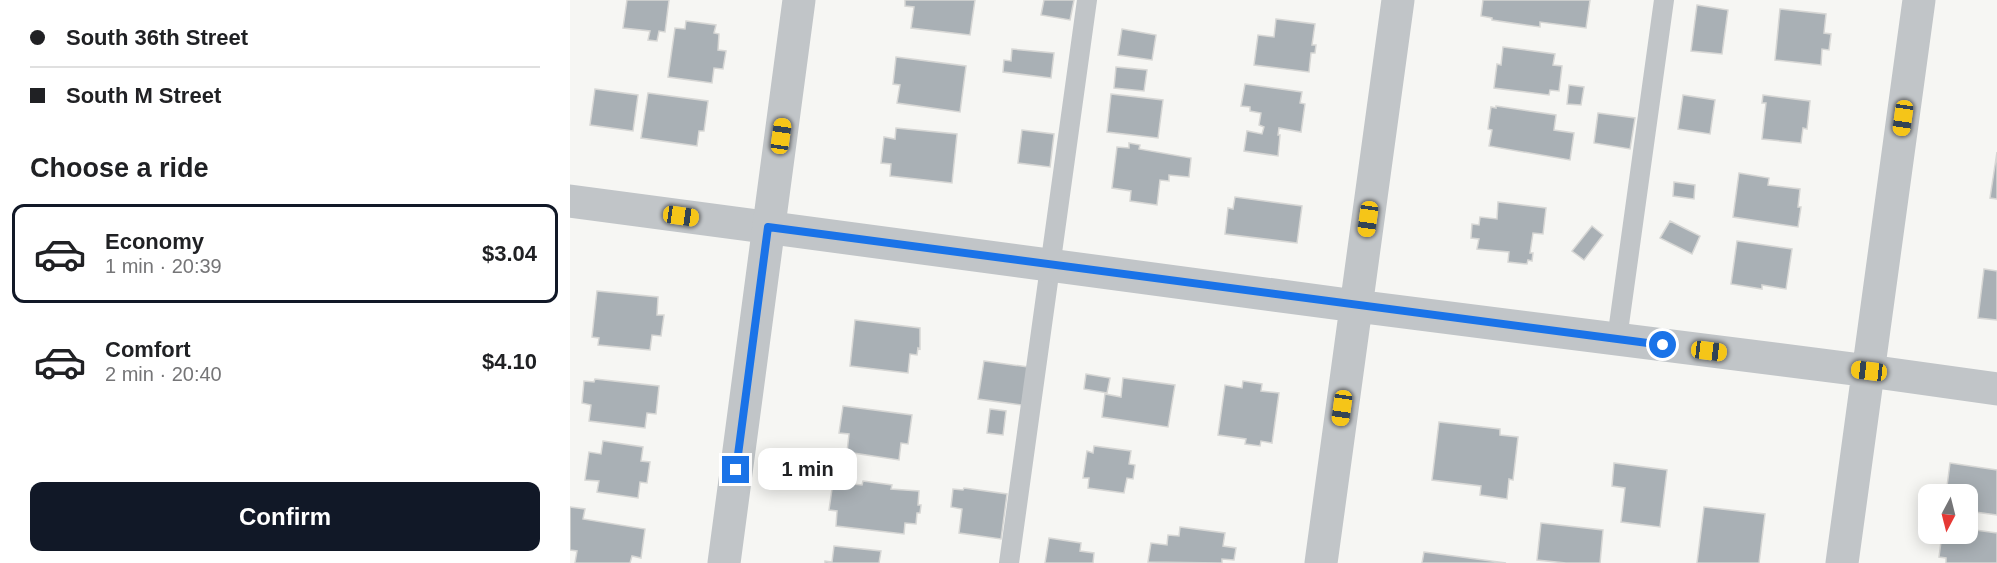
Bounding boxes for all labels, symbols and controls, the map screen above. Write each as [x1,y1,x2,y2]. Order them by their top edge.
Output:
text: South 36th Street [66,25,248,50]
text: South M Street [66,83,221,108]
car [1892,99,1914,137]
car [770,117,792,155]
text: Choose a ride [30,153,209,183]
car [1357,200,1379,238]
car [662,205,700,227]
icon: car [33,227,87,281]
text: Economy [105,229,204,254]
text: $3.04 [482,241,537,266]
text: 1 min · 20:39 [105,255,222,277]
route start [1649,331,1676,358]
icon: car [33,335,87,389]
text: Comfort [105,337,191,362]
car [1690,340,1728,362]
text: $4.10 [482,349,537,374]
car [1850,360,1888,382]
text: 2 min · 20:40 [105,363,222,385]
car [1331,389,1353,427]
callout: 1 min [757,449,856,491]
route end [722,456,749,483]
text: 1 min [781,458,834,480]
button: Confirm [30,482,540,551]
north arrow [1918,484,1978,544]
map controls [1918,484,1978,544]

